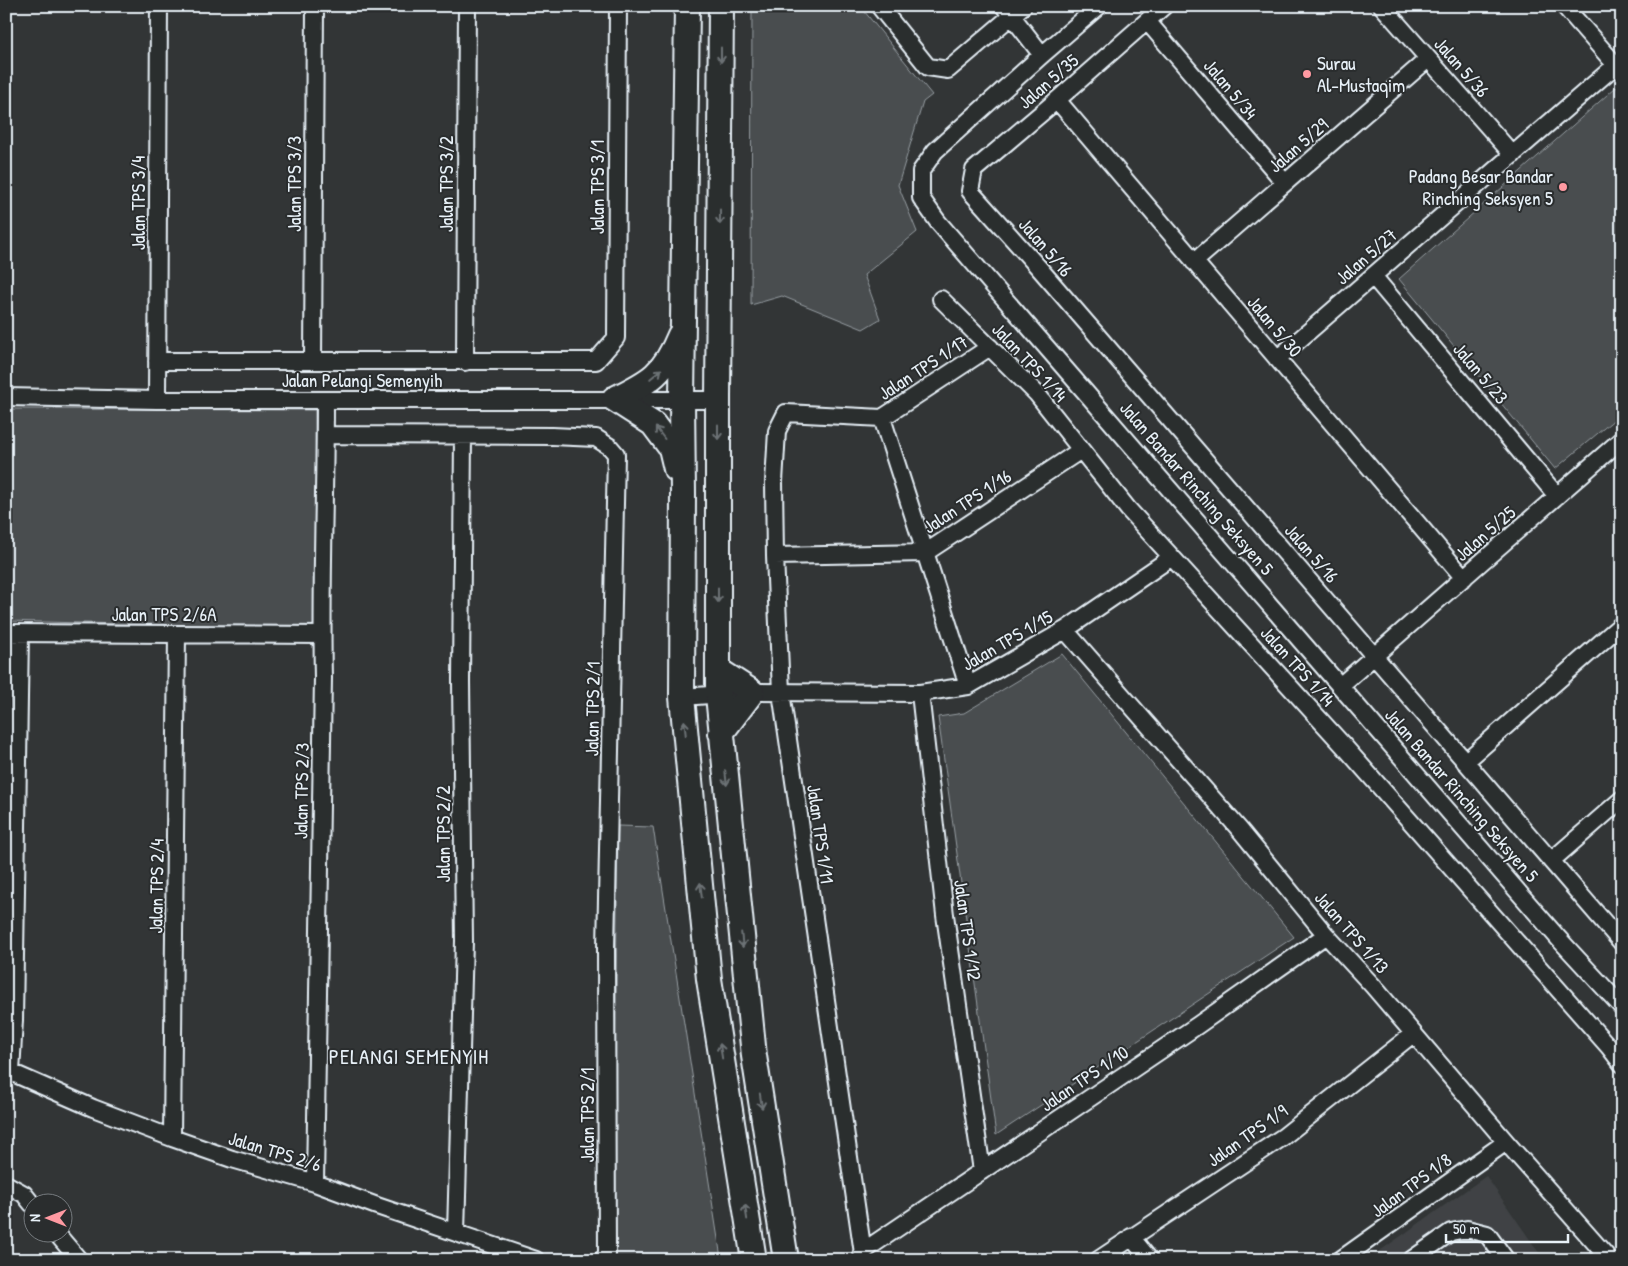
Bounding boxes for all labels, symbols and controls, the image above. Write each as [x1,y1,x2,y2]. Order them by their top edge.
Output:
street label: Jalan 5/36 [1429,31,1495,103]
one-way arrow [716,46,726,63]
street label: Jalan 5/35 [1012,47,1084,115]
place label: Surau Al-Mustaqim [1317,50,1405,98]
street label: Jalan 5/34 [1198,53,1264,125]
marker: Surau Al-Mustaqim [1301,68,1313,80]
street label: Jalan 5/29 [1262,112,1334,178]
street label: Jalan TPS 3/3 [281,136,307,232]
street label: Jalan TPS 3/2 [433,136,459,232]
street label: Jalan TPS 3/1 [584,140,610,234]
street label: Jalan TPS 3/4 [125,156,151,250]
place label: Padang Besar Bandar Rinching Seksyen 5 [1409,163,1554,211]
marker: Padang Besar Bandar Rinching Seksyen 5 [1557,181,1569,193]
one-way arrow [715,209,725,225]
street label: Jalan 5/16 [1013,212,1079,282]
street label: Jalan 5/27 [1329,222,1403,290]
street label: Jalan 5/30 [1242,290,1308,362]
street label: Jalan TPS 1/14 [986,317,1074,407]
street label: Jalan TPS 1/17 [873,328,973,406]
street label: Jalan 5/23 [1447,337,1515,409]
street label: Jalan Pelangi Semenyih [282,367,442,393]
one-way arrow [649,368,662,380]
street label: Jalan Bandar Rinching Seksyen 5 [1114,395,1280,581]
one-way arrow [713,424,723,440]
one-way arrow [655,427,666,440]
street label: Jalan TPS 1/16 [918,463,1016,539]
street label: Jalan 5/25 [1449,499,1521,567]
street label: Jalan 5/16 [1279,518,1345,588]
one-way arrow [713,586,723,603]
street label: Jalan TPS 2/6A [112,601,216,627]
street label: Jalan TPS 1/15 [957,604,1057,676]
street label: Jalan TPS 1/14 [1255,620,1341,712]
street label: Jalan TPS 2/1 [578,661,606,757]
street label: Jalan Bandar Rinching Seksyen 5 [1379,702,1545,888]
one-way arrow [680,720,690,736]
street label: Jalan TPS 2/3 [287,743,315,839]
one-way arrow [721,770,731,786]
street label: Jalan TPS 1/11 [801,783,841,885]
street label: Jalan TPS 2/2 [430,785,456,882]
street label: Jalan TPS 2/4 [142,838,170,934]
street label: Jalan TPS 1/12 [948,878,988,982]
one-way arrow [696,882,705,898]
street label: Jalan TPS 1/13 [1309,885,1395,979]
one-way arrow [737,932,747,948]
street label: Jalan TPS 1/10 [1035,1039,1133,1117]
district label: PELANGI SEMENYIH [329,1042,489,1071]
one-way arrow [715,1043,725,1059]
street label: Jalan TPS 2/1 [574,1067,600,1162]
one-way arrow [756,1093,766,1109]
street label: Jalan TPS 1/9 [1201,1098,1293,1172]
street label: Jalan TPS 2/6 [225,1125,325,1177]
street label: Jalan TPS 1/8 [1365,1147,1457,1223]
north arrow [22,1194,72,1244]
one-way arrow [741,1204,751,1220]
scale bar [1446,1211,1568,1243]
text: N [25,1214,44,1222]
text: 50 m [1453,1218,1480,1239]

